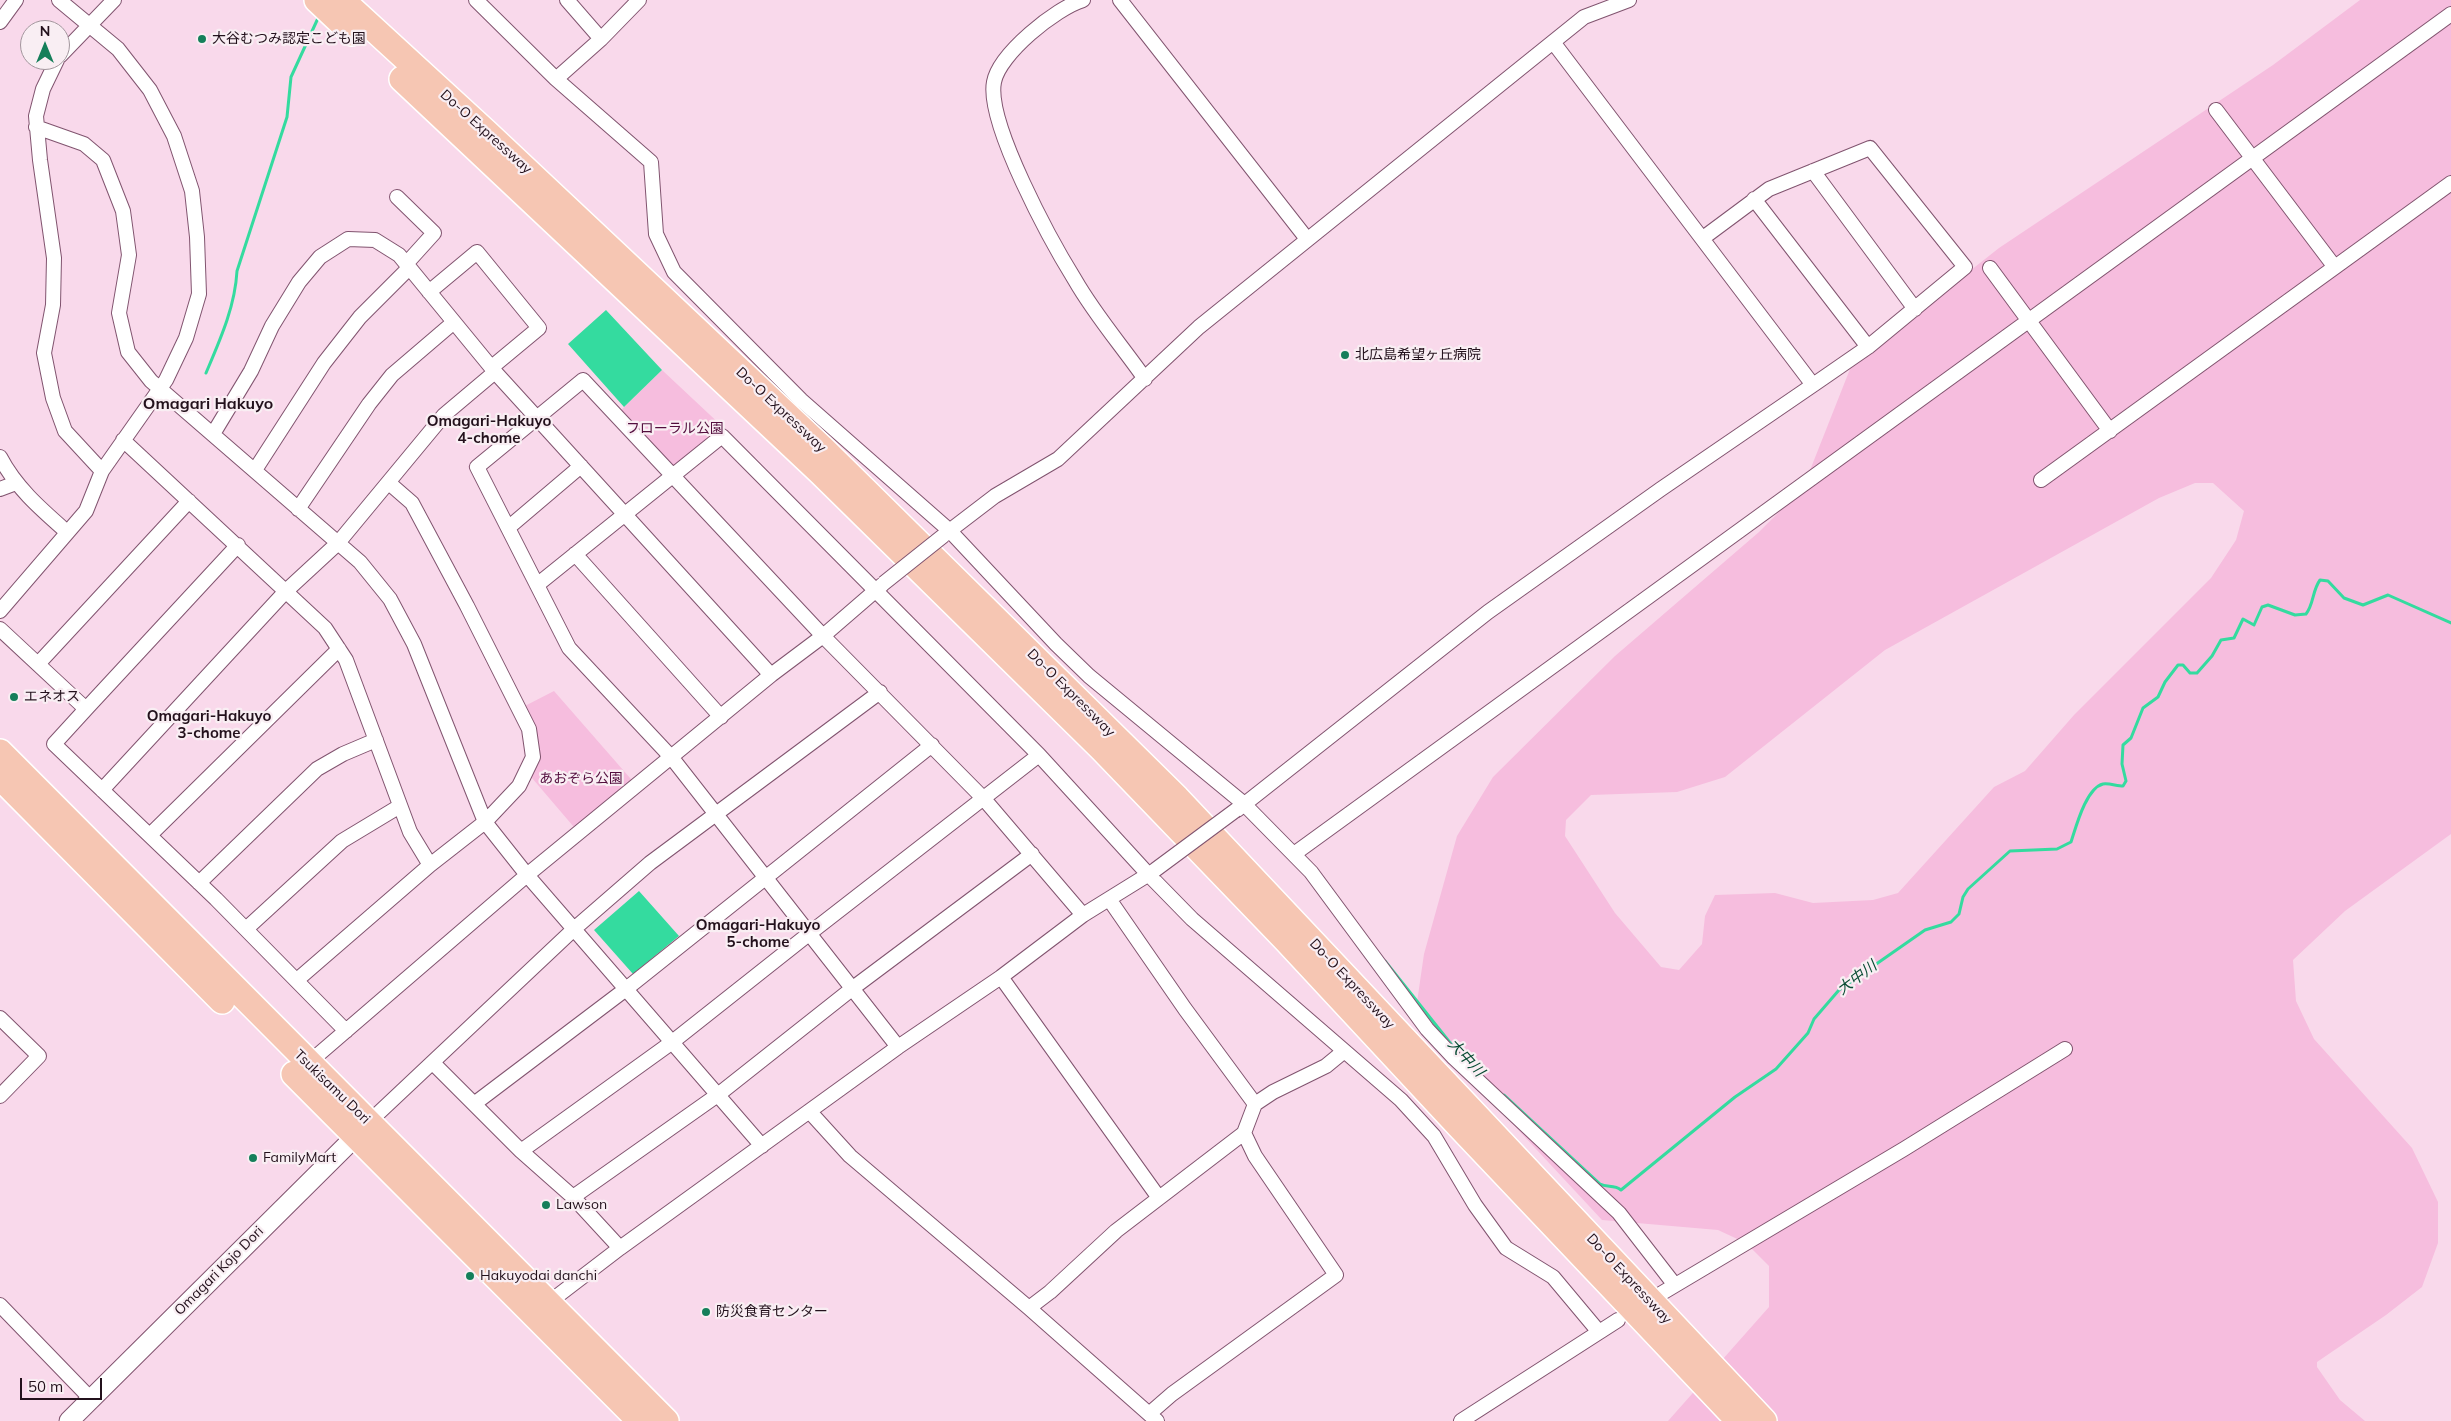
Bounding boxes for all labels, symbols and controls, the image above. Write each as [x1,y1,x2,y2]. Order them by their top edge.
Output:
north arrow [20,20,70,70]
text: N [40,22,50,40]
place label: 大谷むつみ認定こども園 [212,31,366,47]
marker: 大谷むつみ認定こども園 [196,33,208,45]
street label: Do-O Expressway [437,86,535,178]
place label: 北広島希望ヶ丘病院 [1355,347,1481,363]
marker: 北広島希望ヶ丘病院 [1339,349,1351,361]
street label: Do-O Expressway [732,364,830,456]
district label: Omagari Hakuyo [143,394,273,414]
district label: Omagari-Hakuyo 4-chome [427,412,551,447]
park label: フローラル公園 [626,421,724,437]
street label: Do-O Expressway [1024,646,1118,740]
place label: エネオス [24,689,80,705]
marker: エネオス [8,691,20,703]
district label: Omagari-Hakuyo 3-chome [147,707,271,742]
park label: あおぞら公園 [539,771,623,787]
district label: Omagari-Hakuyo 5-chome [696,916,820,951]
street label: Do-O Expressway [1306,935,1398,1033]
water label: 大中川 [1834,957,1880,999]
water label: 大中川 [1444,1035,1488,1081]
street label: Tsukisamu Dori [290,1047,374,1127]
place label: FamilyMart [263,1150,336,1166]
marker: FamilyMart [247,1152,259,1164]
place label: Lawson [556,1197,607,1213]
marker: Lawson [540,1199,552,1211]
street label: Omagari Kojo Dori [171,1223,267,1319]
street label: Do-O Expressway [1583,1230,1675,1328]
place label: Hakuyodai danchi [480,1268,597,1284]
marker: Hakuyodai danchi [464,1270,476,1282]
place label: 防災食育センター [716,1304,828,1320]
marker: 防災食育センター [700,1306,712,1318]
scale bar [22,1368,105,1400]
text: 50 m [28,1377,63,1396]

